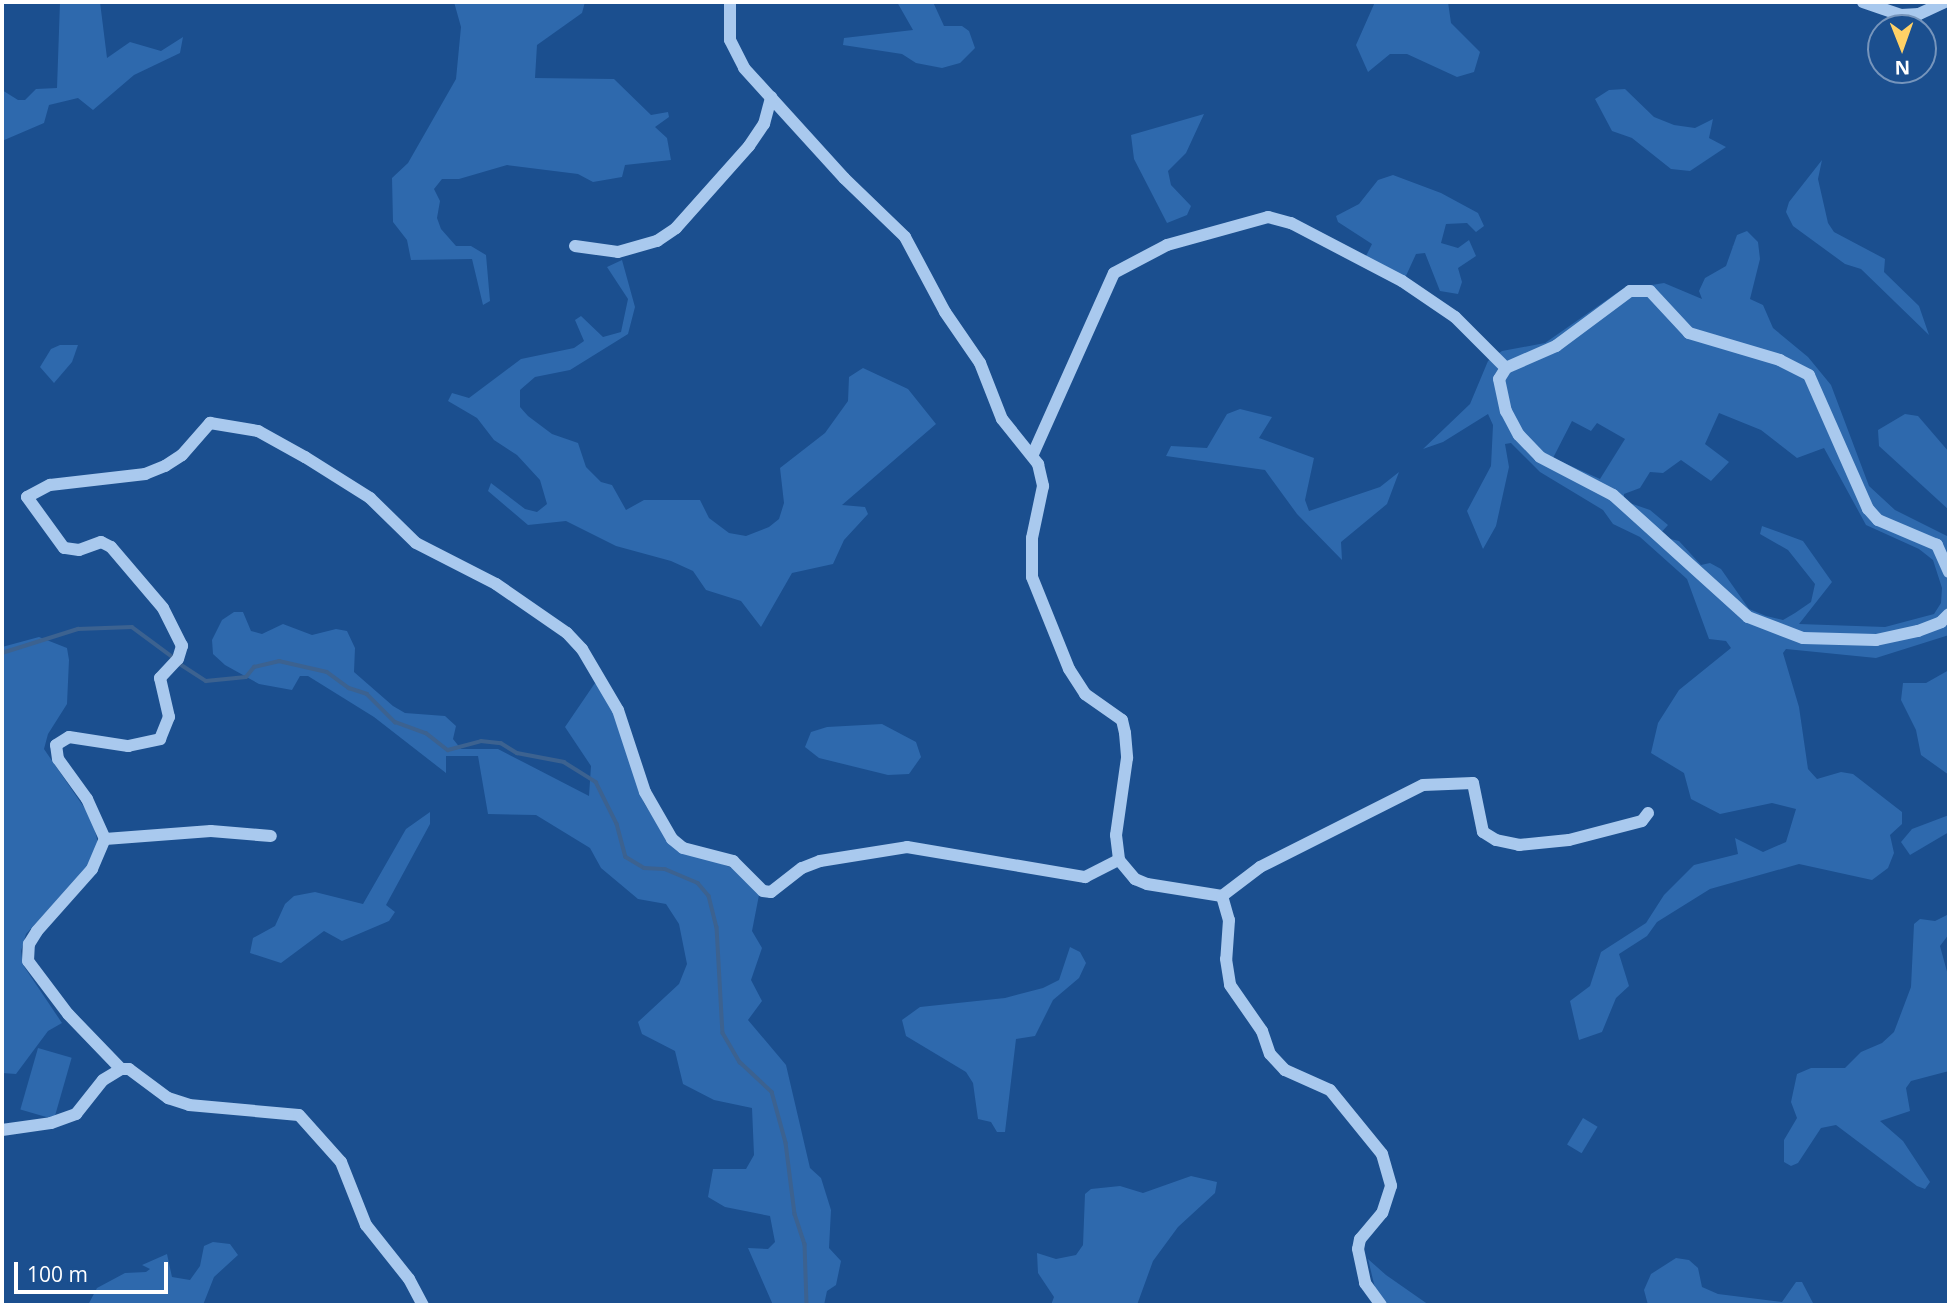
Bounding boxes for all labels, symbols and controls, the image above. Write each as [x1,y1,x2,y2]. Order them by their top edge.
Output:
north arrow [1867,14,1937,84]
text: N [1894,55,1910,81]
scale bar [18,1248,172,1292]
text: 100 m [27,1260,88,1288]

